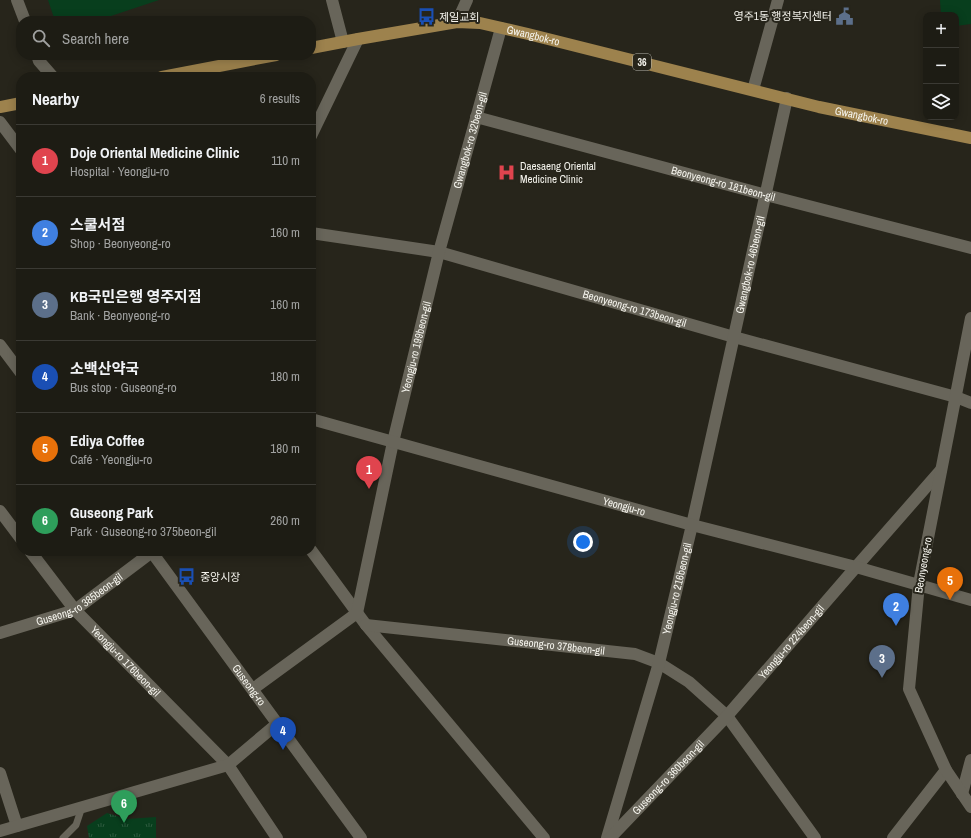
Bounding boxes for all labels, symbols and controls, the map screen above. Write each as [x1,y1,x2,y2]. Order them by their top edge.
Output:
public building icon: 영주1동 행정복지센터 [835,6,855,26]
bus stop icon: 제일교회 [416,7,436,27]
place label: 영주1동 행정복지센터 [733,9,832,23]
place label: 제일교회 [439,10,479,24]
map controls [923,12,959,120]
button: + [923,12,959,48]
search box [16,16,316,60]
street label: Gwangbok-ro [505,22,561,49]
icon: search [30,27,52,49]
text: Search here [62,28,129,49]
button: − [923,48,959,84]
road number: 36 [633,54,651,70]
button: layers [923,84,959,120]
text: Nearby [32,87,79,110]
text: 6 results [260,90,300,107]
street label: Gwangbok-ro 32beon-gil [450,90,490,190]
street label: Gwangbok-ro [834,103,890,128]
text: Doje Oriental Medicine Clinic [70,142,240,163]
text: 1 [42,152,48,169]
text: 110 m [271,152,300,169]
place label: Daesaeng Oriental Medicine Clinic [520,159,596,186]
hospital icon: Daesaeng Oriental Medicine Clinic [497,162,517,182]
text: Hospital · Yeongju-ro [70,163,169,180]
street label: Beonyeong-ro 181beon-gil [670,163,777,204]
text: 스쿨서점 [70,214,125,235]
street label: Gwangbok-ro 46beon-gil [732,215,768,315]
text: 2 [42,224,48,241]
text: 160 m [270,224,300,241]
text: Shop · Beonyeong-ro [70,235,171,252]
text: KB국민은행 영주지점 [70,286,202,307]
street label: Beonyeong-ro 173beon-gil [581,287,688,330]
text: 3 [42,296,48,313]
text: 160 m [270,296,300,313]
street label: Yeongju-ro 199beon-gil [398,300,434,395]
text: Bank · Beonyeong-ro [70,307,170,324]
text: 소백산약국 [70,358,139,379]
text: 4 [42,368,48,385]
text: 180 m [270,368,300,385]
text: Bus stop · Guseong-ro [70,379,177,396]
text: Ediya Coffee [70,430,145,451]
text: 5 [42,440,48,457]
text: 180 m [270,440,300,457]
text: Café · Yeongju-ro [70,451,153,468]
pin: 1 [356,456,382,489]
street label: Yeongju-ro [601,494,647,519]
text: Guseong Park [70,502,153,523]
text: 6 [42,512,48,529]
text: 260 m [270,512,300,529]
text: Park · Guseong-ro 375beon-gil [70,523,216,540]
your location [573,532,593,552]
street label: Beonyeong-ro [911,536,935,594]
street label: Yeongju-ro 216beon-gil [659,541,695,636]
bus stop icon: 중앙시장 [177,567,197,587]
pin: 5 [937,567,963,600]
street label: Guseong-ro 385beon-gil [34,570,125,629]
place label: 중앙시장 [200,570,240,584]
pin: 2 [883,593,909,626]
street label: Yeongju-ro 224beon-gil [755,602,827,682]
street label: Yeongju-ro 176beon-gil [87,623,163,699]
street label: Guseong-ro 378beon-gil [506,633,605,658]
pin: 3 [869,645,895,678]
street label: Guseong-ro [229,662,269,708]
pin: 4 [270,717,296,750]
street label: Guseong-ro 360beon-gil [629,737,707,818]
pin: 6 [111,790,137,823]

